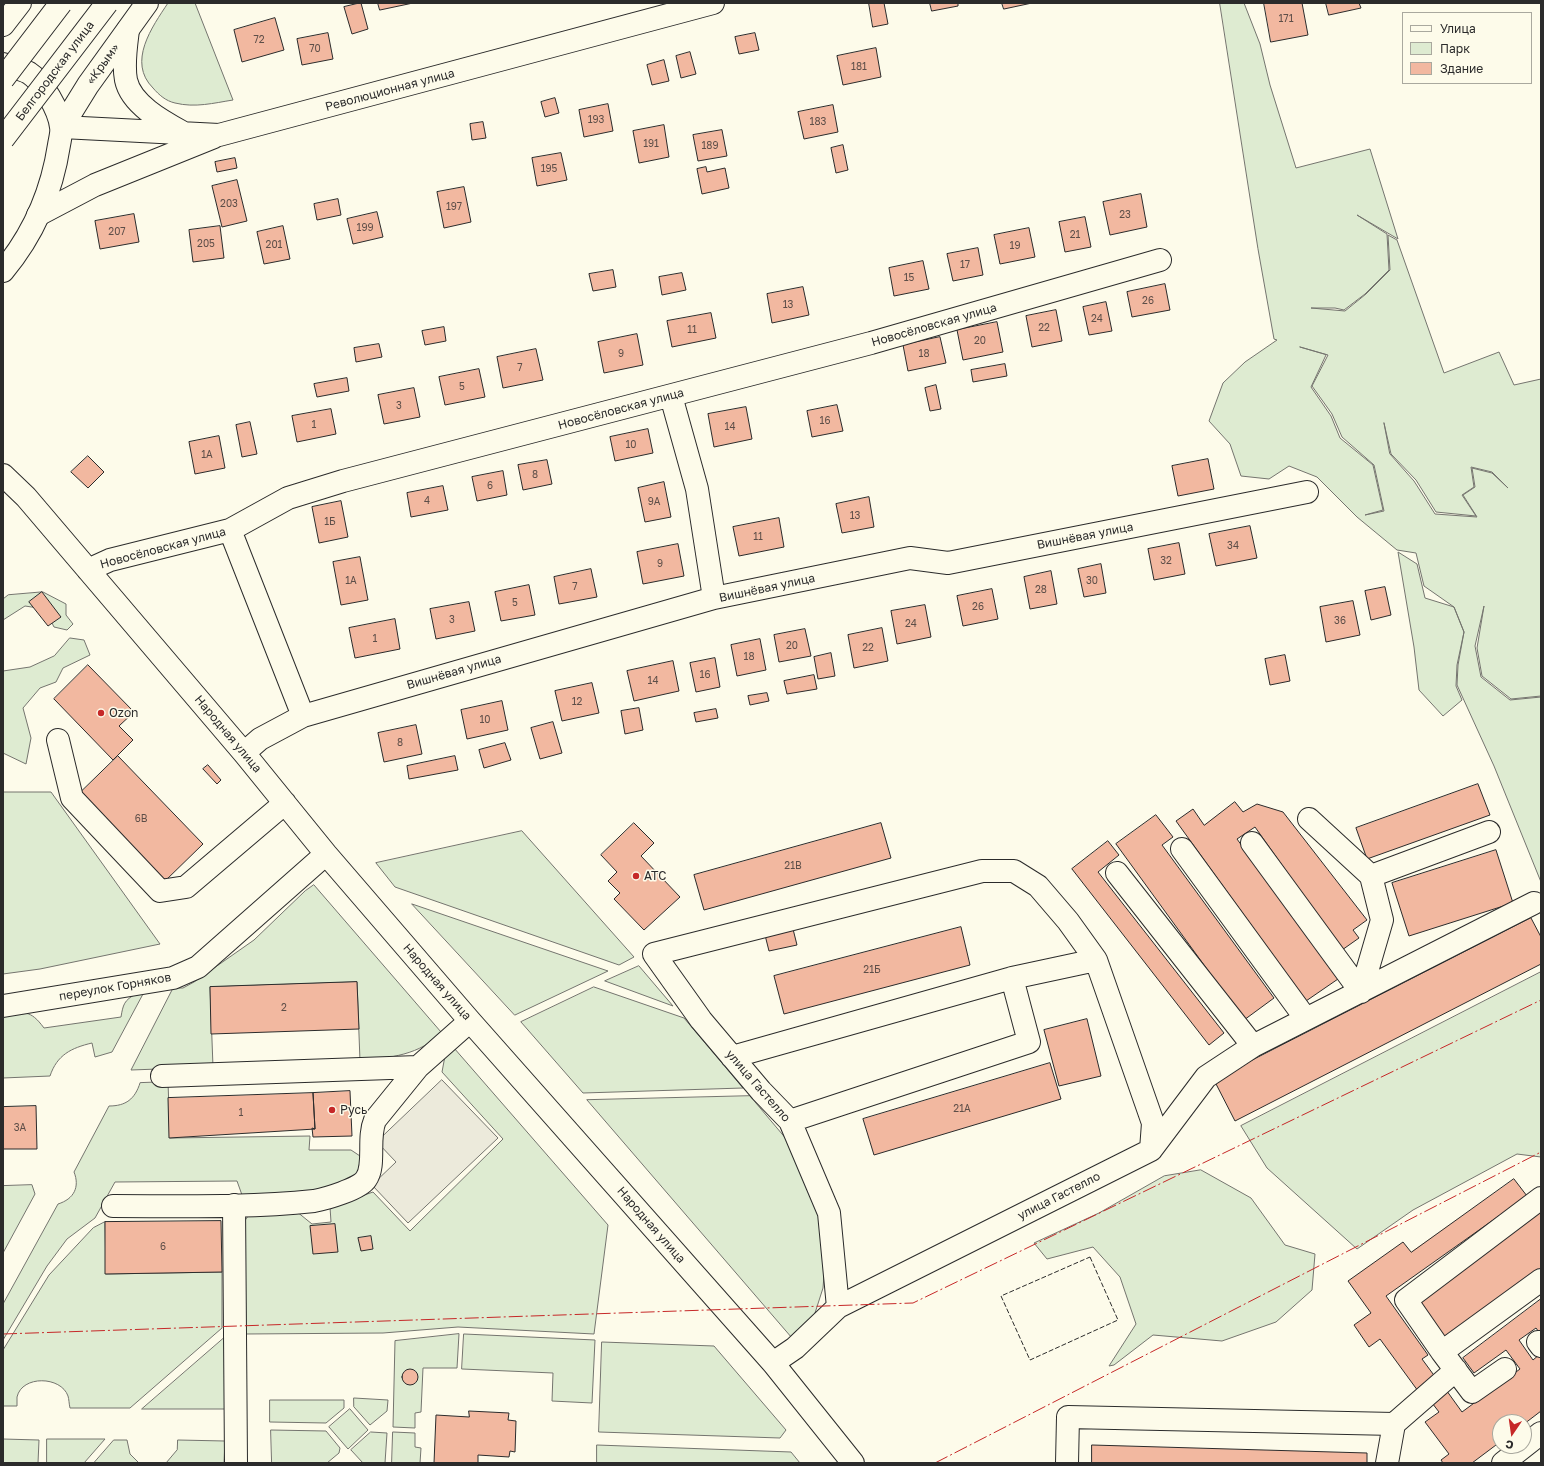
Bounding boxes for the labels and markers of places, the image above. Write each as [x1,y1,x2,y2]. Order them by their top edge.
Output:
place label: Ozon [109,706,138,720]
marker: Ozon [96,708,106,718]
place label: АТС [644,869,666,883]
marker: АТС [631,871,641,881]
place label: Русь [340,1103,367,1117]
marker: Русь [327,1105,337,1115]

